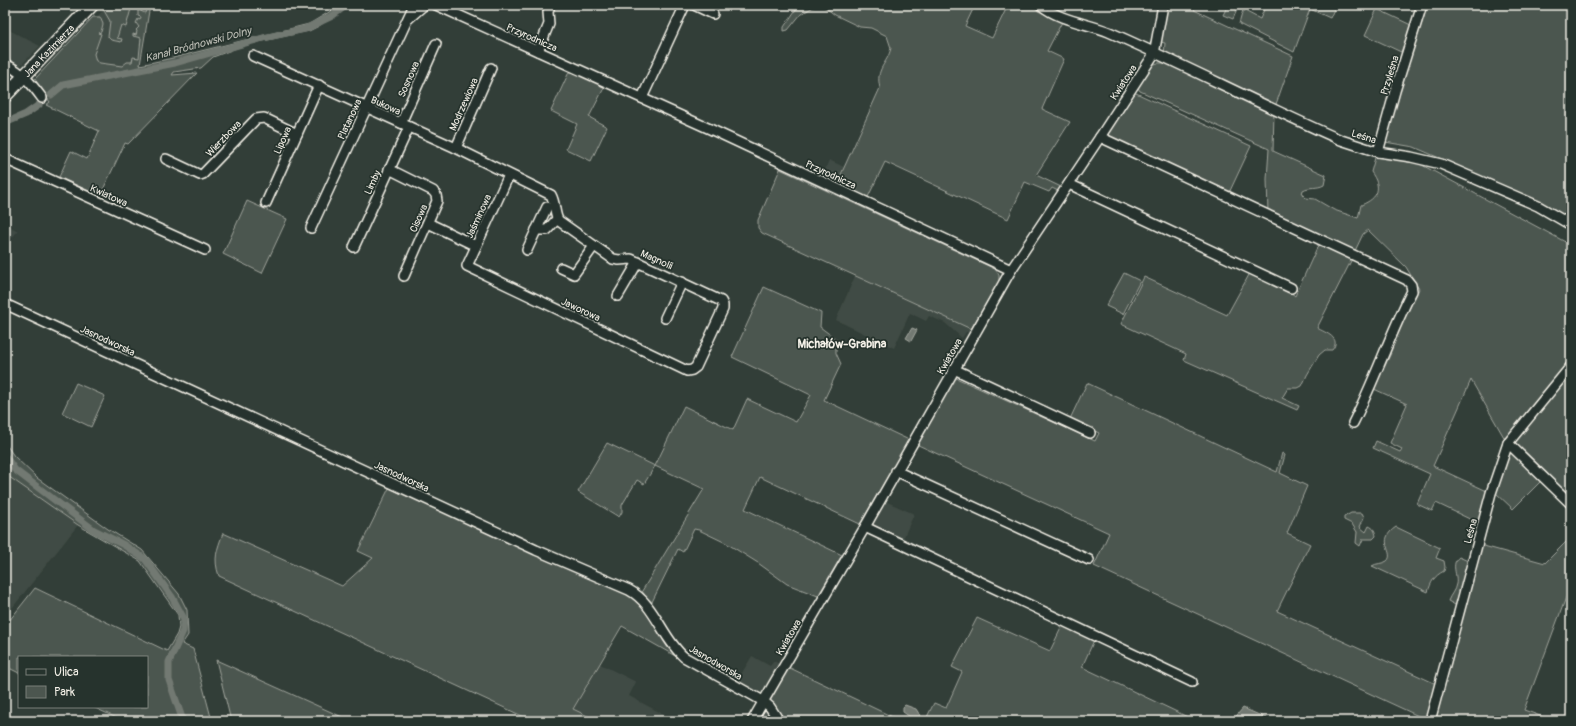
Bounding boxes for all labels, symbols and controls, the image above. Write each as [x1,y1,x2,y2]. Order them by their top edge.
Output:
street label: Przyrodnicza [504,21,559,55]
street label: Jana Kazimierza [21,22,77,80]
water label: Kanał Bródnowski Dolny [144,24,254,65]
street label: Przyleśna [1378,54,1402,96]
street label: Sosnowa [396,59,422,99]
street label: Kwiatowa [1108,62,1140,102]
street label: Modrzewiowa [447,76,481,133]
street label: Bukowa [369,94,403,118]
street label: Platanowa [335,97,365,142]
street label: Wierzbowa [204,118,244,159]
street label: Lipowa [272,124,294,156]
street label: Leśna [1350,128,1378,147]
street label: Przyrodnicza [803,158,858,192]
street label: Limby [362,168,384,196]
street label: Kwiatowa [88,182,129,210]
street label: Jaśminowa [464,192,494,240]
street label: Cisowa [408,202,430,234]
street label: Magnolii [639,248,675,272]
street label: Jaworowa [559,296,602,324]
street label: Jasnodworska [78,323,137,359]
street label: Kwiatowa [935,336,965,377]
district label: Michałów-Grabina [798,337,887,352]
street label: Jasnodworska [372,459,431,495]
street label: Leśna [1462,517,1480,545]
street label: Kwiatowa [774,617,804,658]
street label: Jasnodworska [687,643,744,683]
legend [18,656,148,708]
text: Ulica [54,665,79,680]
text: Park [54,685,75,700]

